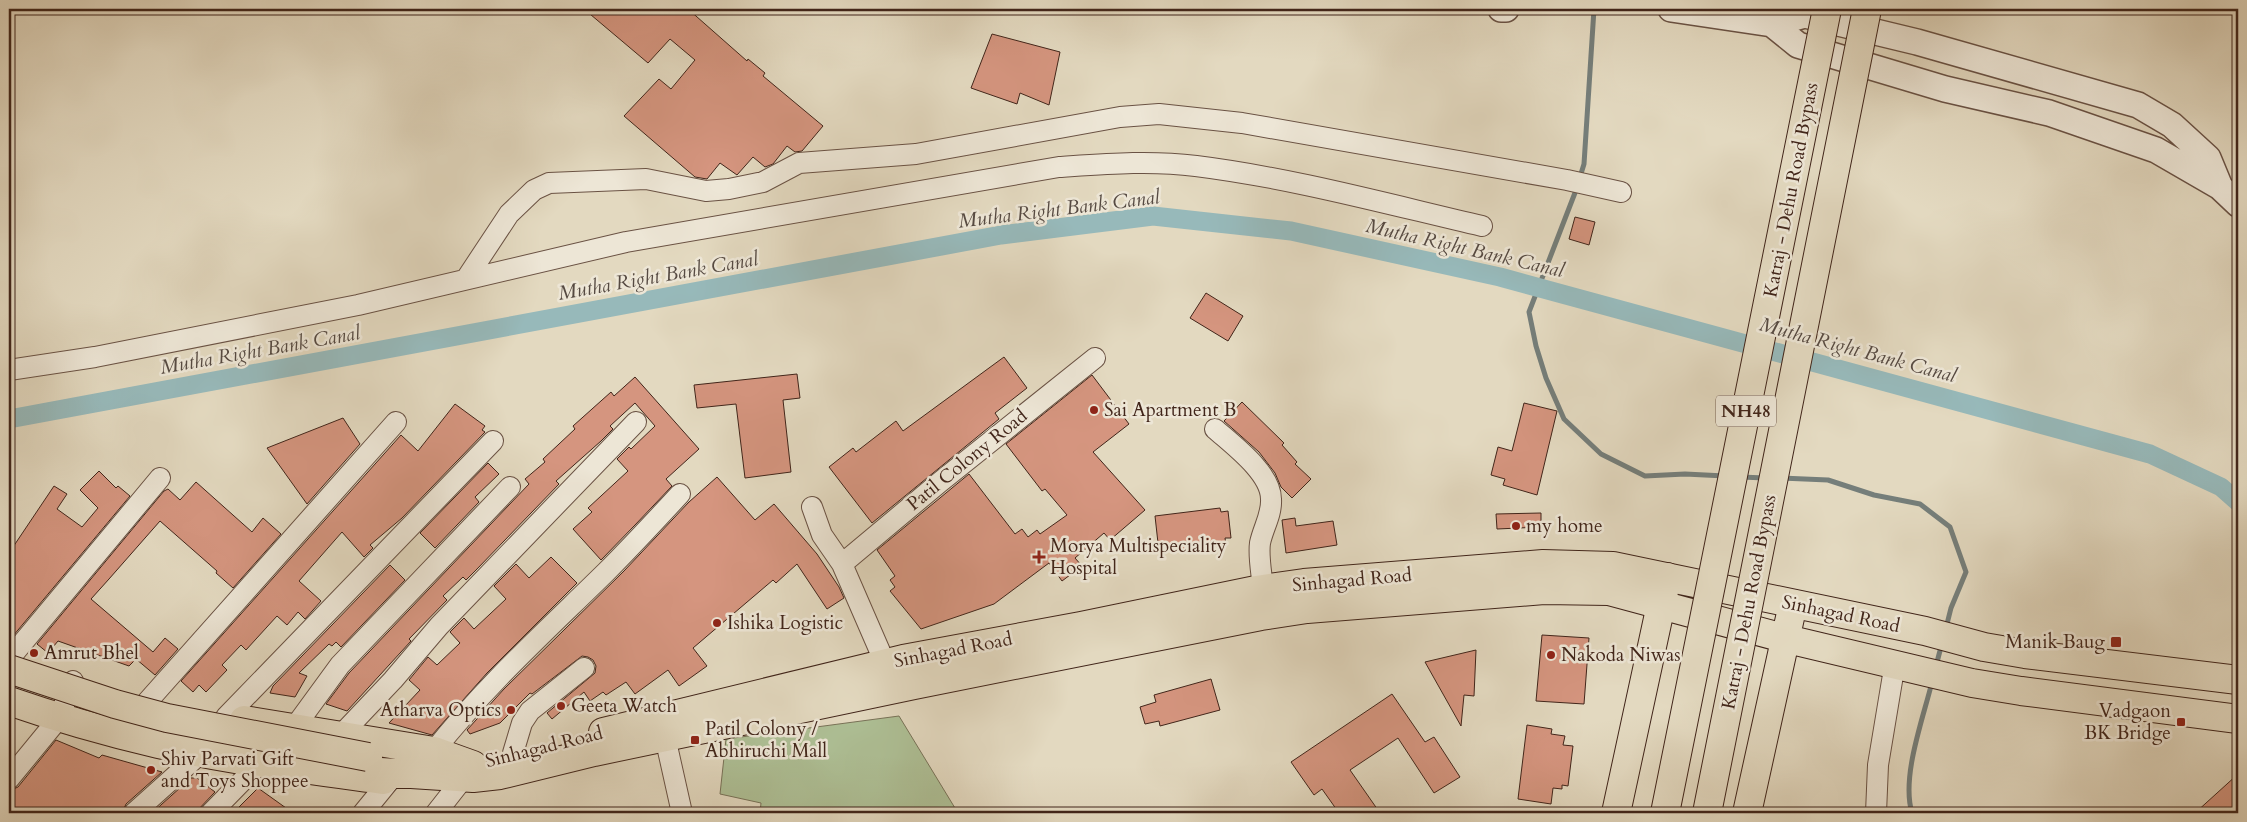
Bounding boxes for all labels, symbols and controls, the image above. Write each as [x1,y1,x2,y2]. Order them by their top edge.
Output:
street label: Katraj - Dehu Road Bypass [1757,80,1825,300]
water label: Mutha Right Bank Canal [957,183,1162,235]
water label: Mutha Right Bank Canal [1363,212,1567,284]
water label: Mutha Right Bank Canal [556,245,761,307]
water label: Mutha Right Bank Canal [1757,311,1960,389]
water label: Mutha Right Bank Canal [158,319,363,381]
road number: NH48 [1716,396,1776,426]
place label: Sai Apartment B [1104,397,1236,423]
street label: Patil Colony Road [901,403,1033,517]
marker: Sai Apartment B [1088,404,1100,416]
street label: Katraj - Dehu Road Bypass [1715,492,1783,712]
place label: my home [1526,513,1603,539]
marker: my home [1510,520,1522,532]
place label: Morya Multispeciality Hospital [1050,533,1226,581]
marker: Morya Multispeciality Hospital [1032,550,1046,564]
street label: Sinhagad Road [1291,562,1413,598]
street label: Sinhagad Road [1780,589,1902,639]
place label: Ishika Logistic [727,610,844,636]
marker: Ishika Logistic [711,617,723,629]
street label: Sinhagad Road [892,626,1014,674]
place label: Manik Baug [2005,629,2105,655]
marker: Manik Baug [2109,635,2123,649]
place label: Amrut Bhel [44,640,139,666]
place label: Nakoda Niwas [1561,642,1681,668]
marker: Amrut Bhel [28,647,40,659]
marker: Nakoda Niwas [1545,649,1557,661]
place label: Geeta Watch [571,693,677,719]
place label: Atharva Optics [380,697,501,723]
place label: Vadgaon BK Bridge [2084,698,2171,746]
marker: Geeta Watch [555,700,567,712]
marker: Atharva Optics [505,704,517,716]
place label: Patil Colony / Abhiruchi Mall [705,716,827,764]
marker: Vadgaon BK Bridge [2175,716,2187,728]
street label: Sinhagad Road [483,720,605,774]
marker: Patil Colony / Abhiruchi Mall [689,734,701,746]
place label: Shiv Parvati Gift and Toys Shoppee [161,746,309,794]
marker: Shiv Parvati Gift and Toys Shoppee [145,764,157,776]

